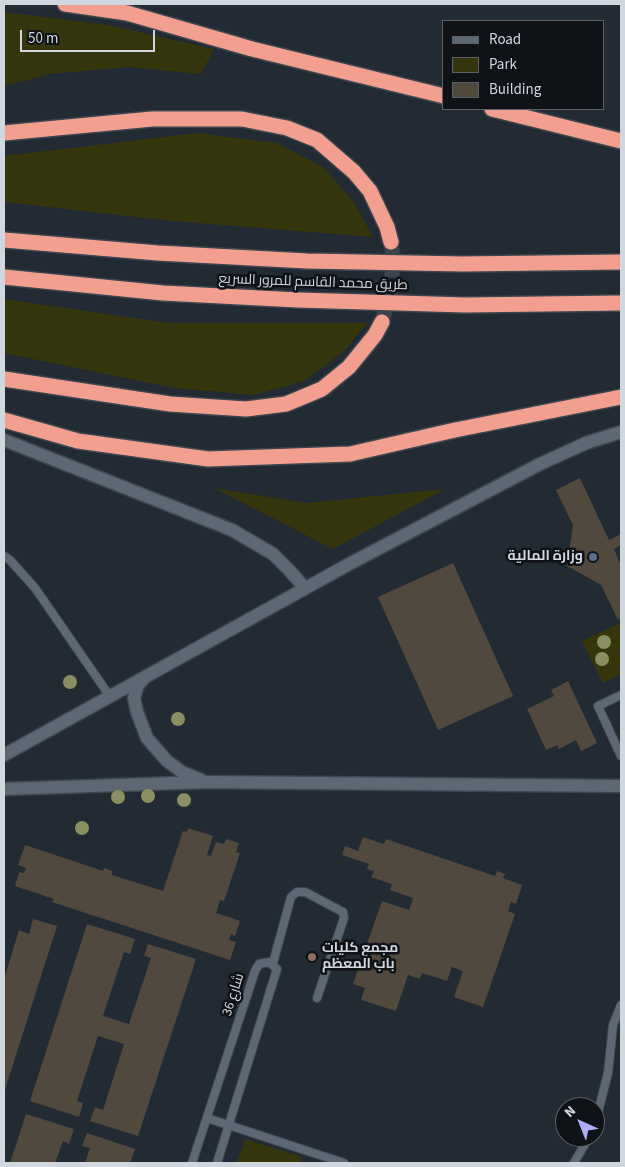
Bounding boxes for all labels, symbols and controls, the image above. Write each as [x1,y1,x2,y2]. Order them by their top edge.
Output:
scale bar [22,20,158,52]
legend [442,20,605,110]
text: 50 m [28,28,58,49]
text: Road [489,29,521,50]
text: Park [489,54,517,75]
text: Building [489,79,541,100]
street label: طريق محمد القاسم للمرور السريع [218,271,408,295]
place label: وزارة المالية [508,549,583,565]
marker: وزارة المالية [587,551,599,563]
place label: مجمع كليات باب المعظم [322,941,398,974]
marker: مجمع كليات باب المعظم [306,951,318,963]
street label: شارع 36 [219,972,249,1018]
north arrow [555,1097,605,1147]
text: N [560,1102,581,1122]

